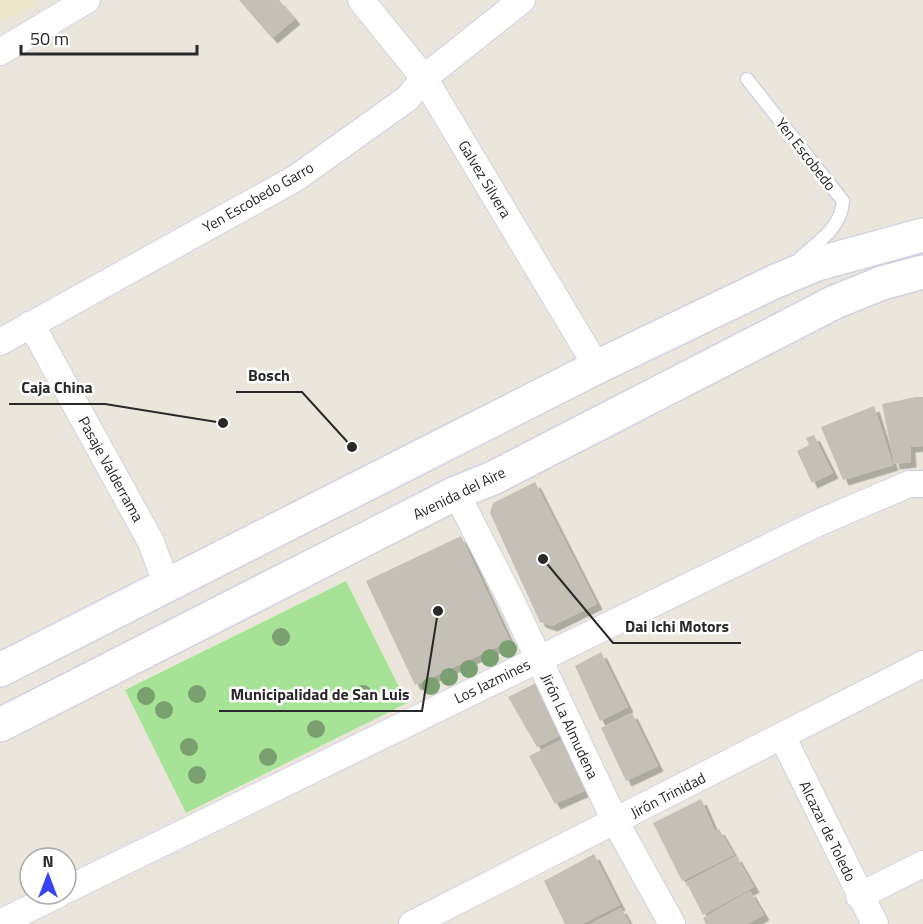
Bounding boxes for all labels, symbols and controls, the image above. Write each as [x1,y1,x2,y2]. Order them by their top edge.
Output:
scale bar [21,18,196,56]
text: 50 m [30,25,69,52]
street label: Yen Escobedo [770,113,842,195]
street label: Galvez Silvera [453,136,518,223]
street label: Yen Escobedo Garro [198,156,318,238]
callout: Bosch [236,358,302,392]
text: Bosch [248,363,290,387]
callout: Caja China [9,370,105,404]
text: Caja China [21,375,93,399]
street label: Pasaje Valderrama [72,412,150,526]
street label: Avenida del Aire [409,461,509,525]
callout: Dai Ichi Motors [613,609,741,643]
text: Dai Ichi Motors [625,614,729,638]
street label: Los Jazmines [450,653,534,709]
street label: Jirón La Almudena [536,670,605,783]
callout: Municipalidad de San Luis [219,677,422,711]
text: Municipalidad de San Luis [230,682,410,706]
street label: Jirón Trinidad [626,766,710,824]
street label: Alcazar de Toledo [794,777,862,885]
north arrow [18,846,78,906]
text: N [42,849,54,873]

